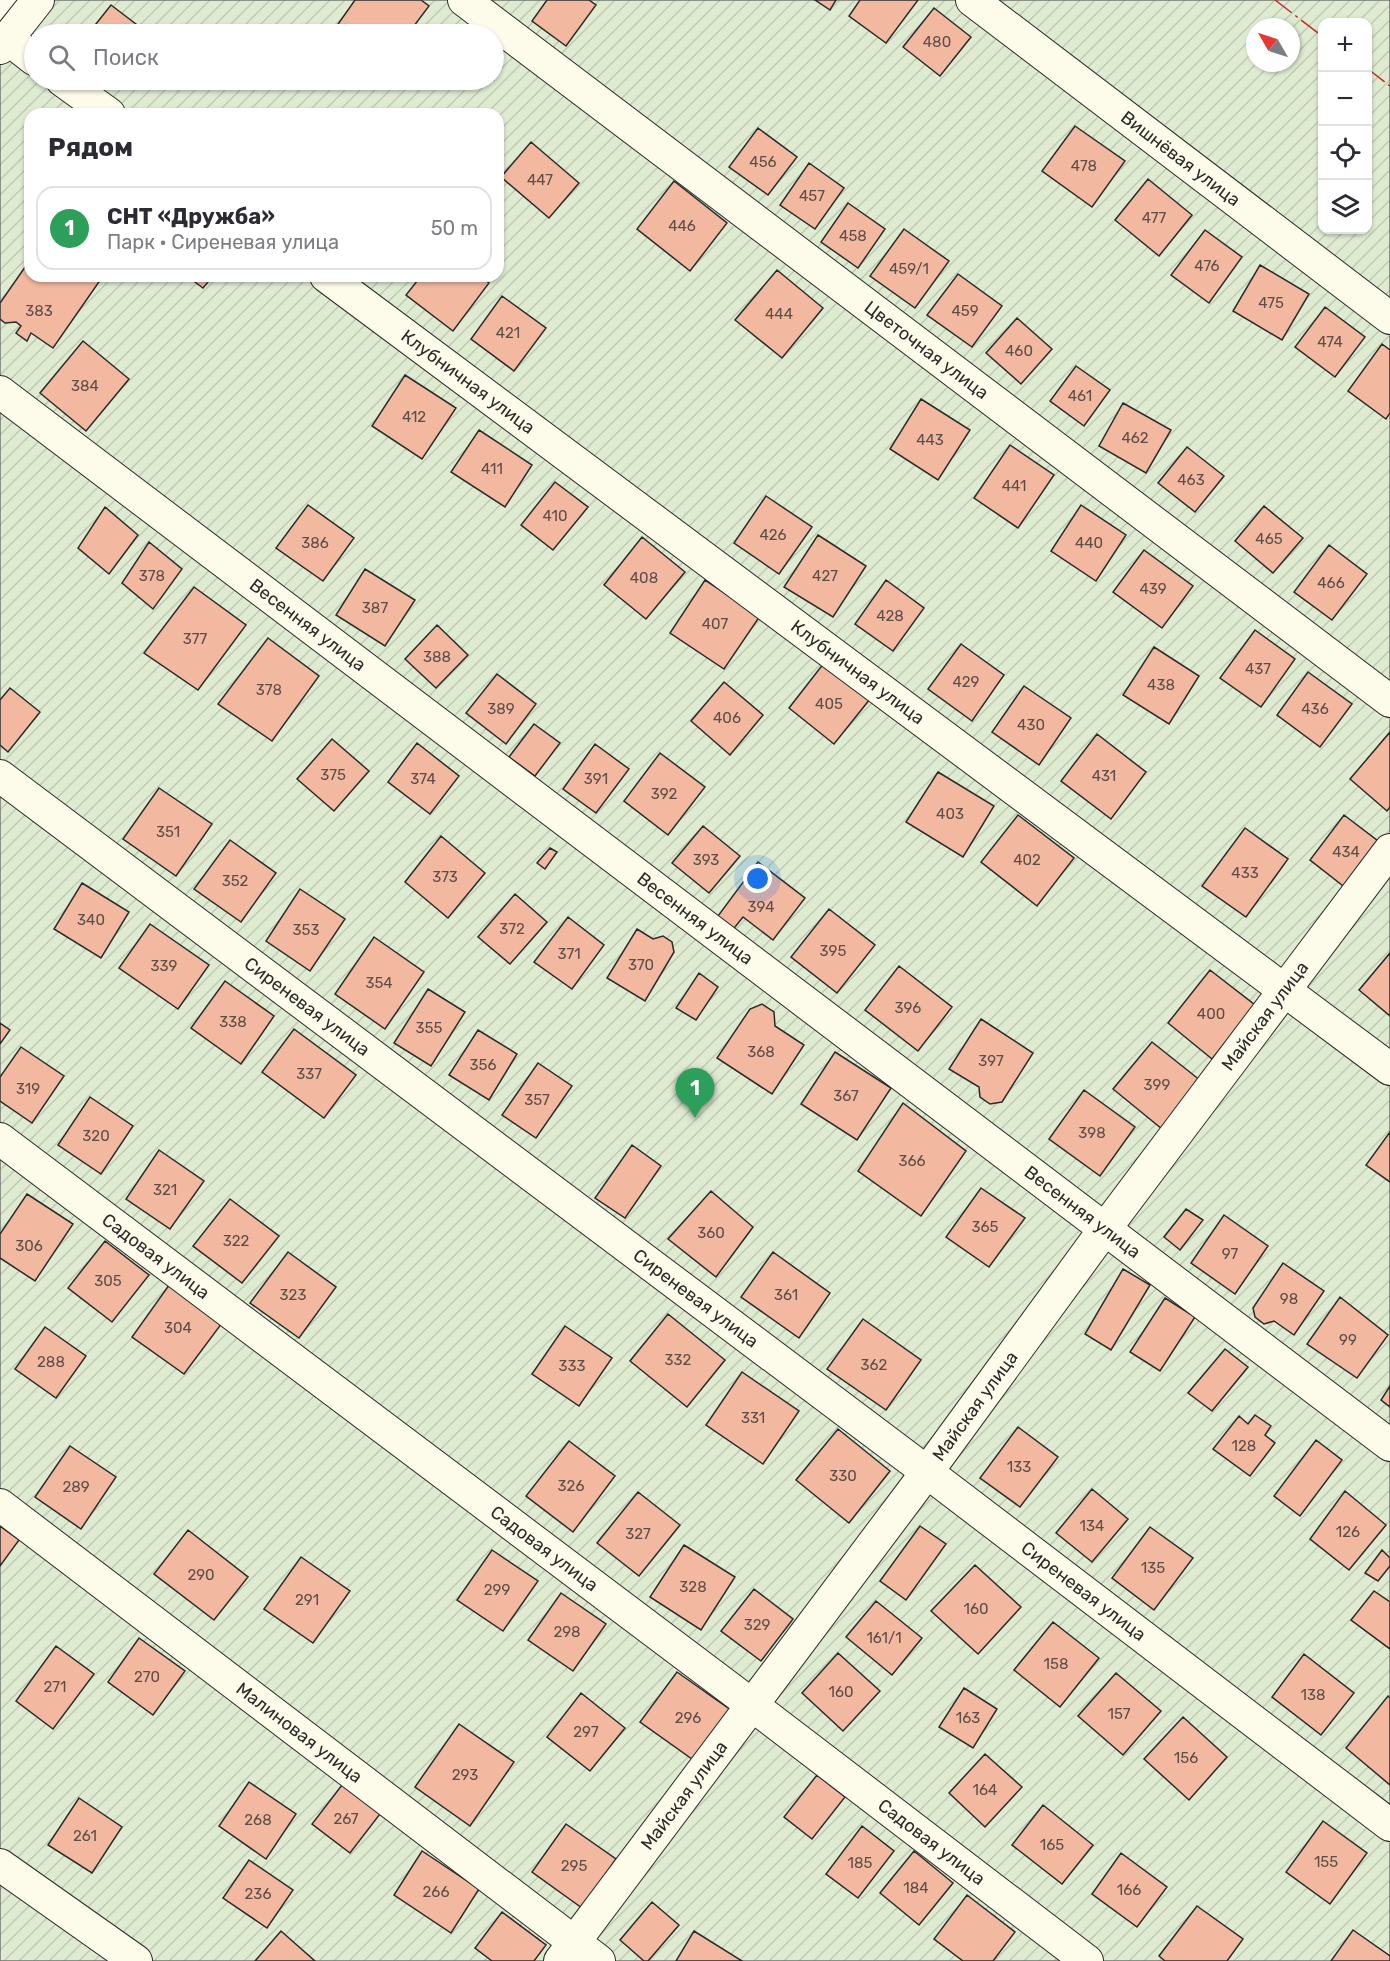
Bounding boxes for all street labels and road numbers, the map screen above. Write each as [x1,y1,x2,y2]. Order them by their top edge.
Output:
street label: Вишнёвая улица [1116,106,1245,211]
street label: Цветочная улица [860,296,993,404]
street label: Клубничная улица [397,325,539,439]
street label: Весенняя улица [245,574,370,676]
street label: Клубничная улица [786,615,929,729]
street label: Весенняя улица [633,868,757,970]
street label: Сиреневая улица [240,952,374,1061]
street label: Майская улица [1217,957,1313,1075]
street label: Весенняя улица [1020,1161,1145,1263]
street label: Садовая улица [98,1209,214,1304]
street label: Сиреневая улица [629,1244,763,1352]
street label: Майская улица [928,1347,1023,1465]
street label: Садовая улица [486,1501,602,1596]
street label: Сиреневая улица [1017,1537,1150,1646]
street label: Малиновая улица [232,1678,367,1788]
street label: Майская улица [636,1737,732,1854]
street label: Садовая улица [873,1794,989,1890]

